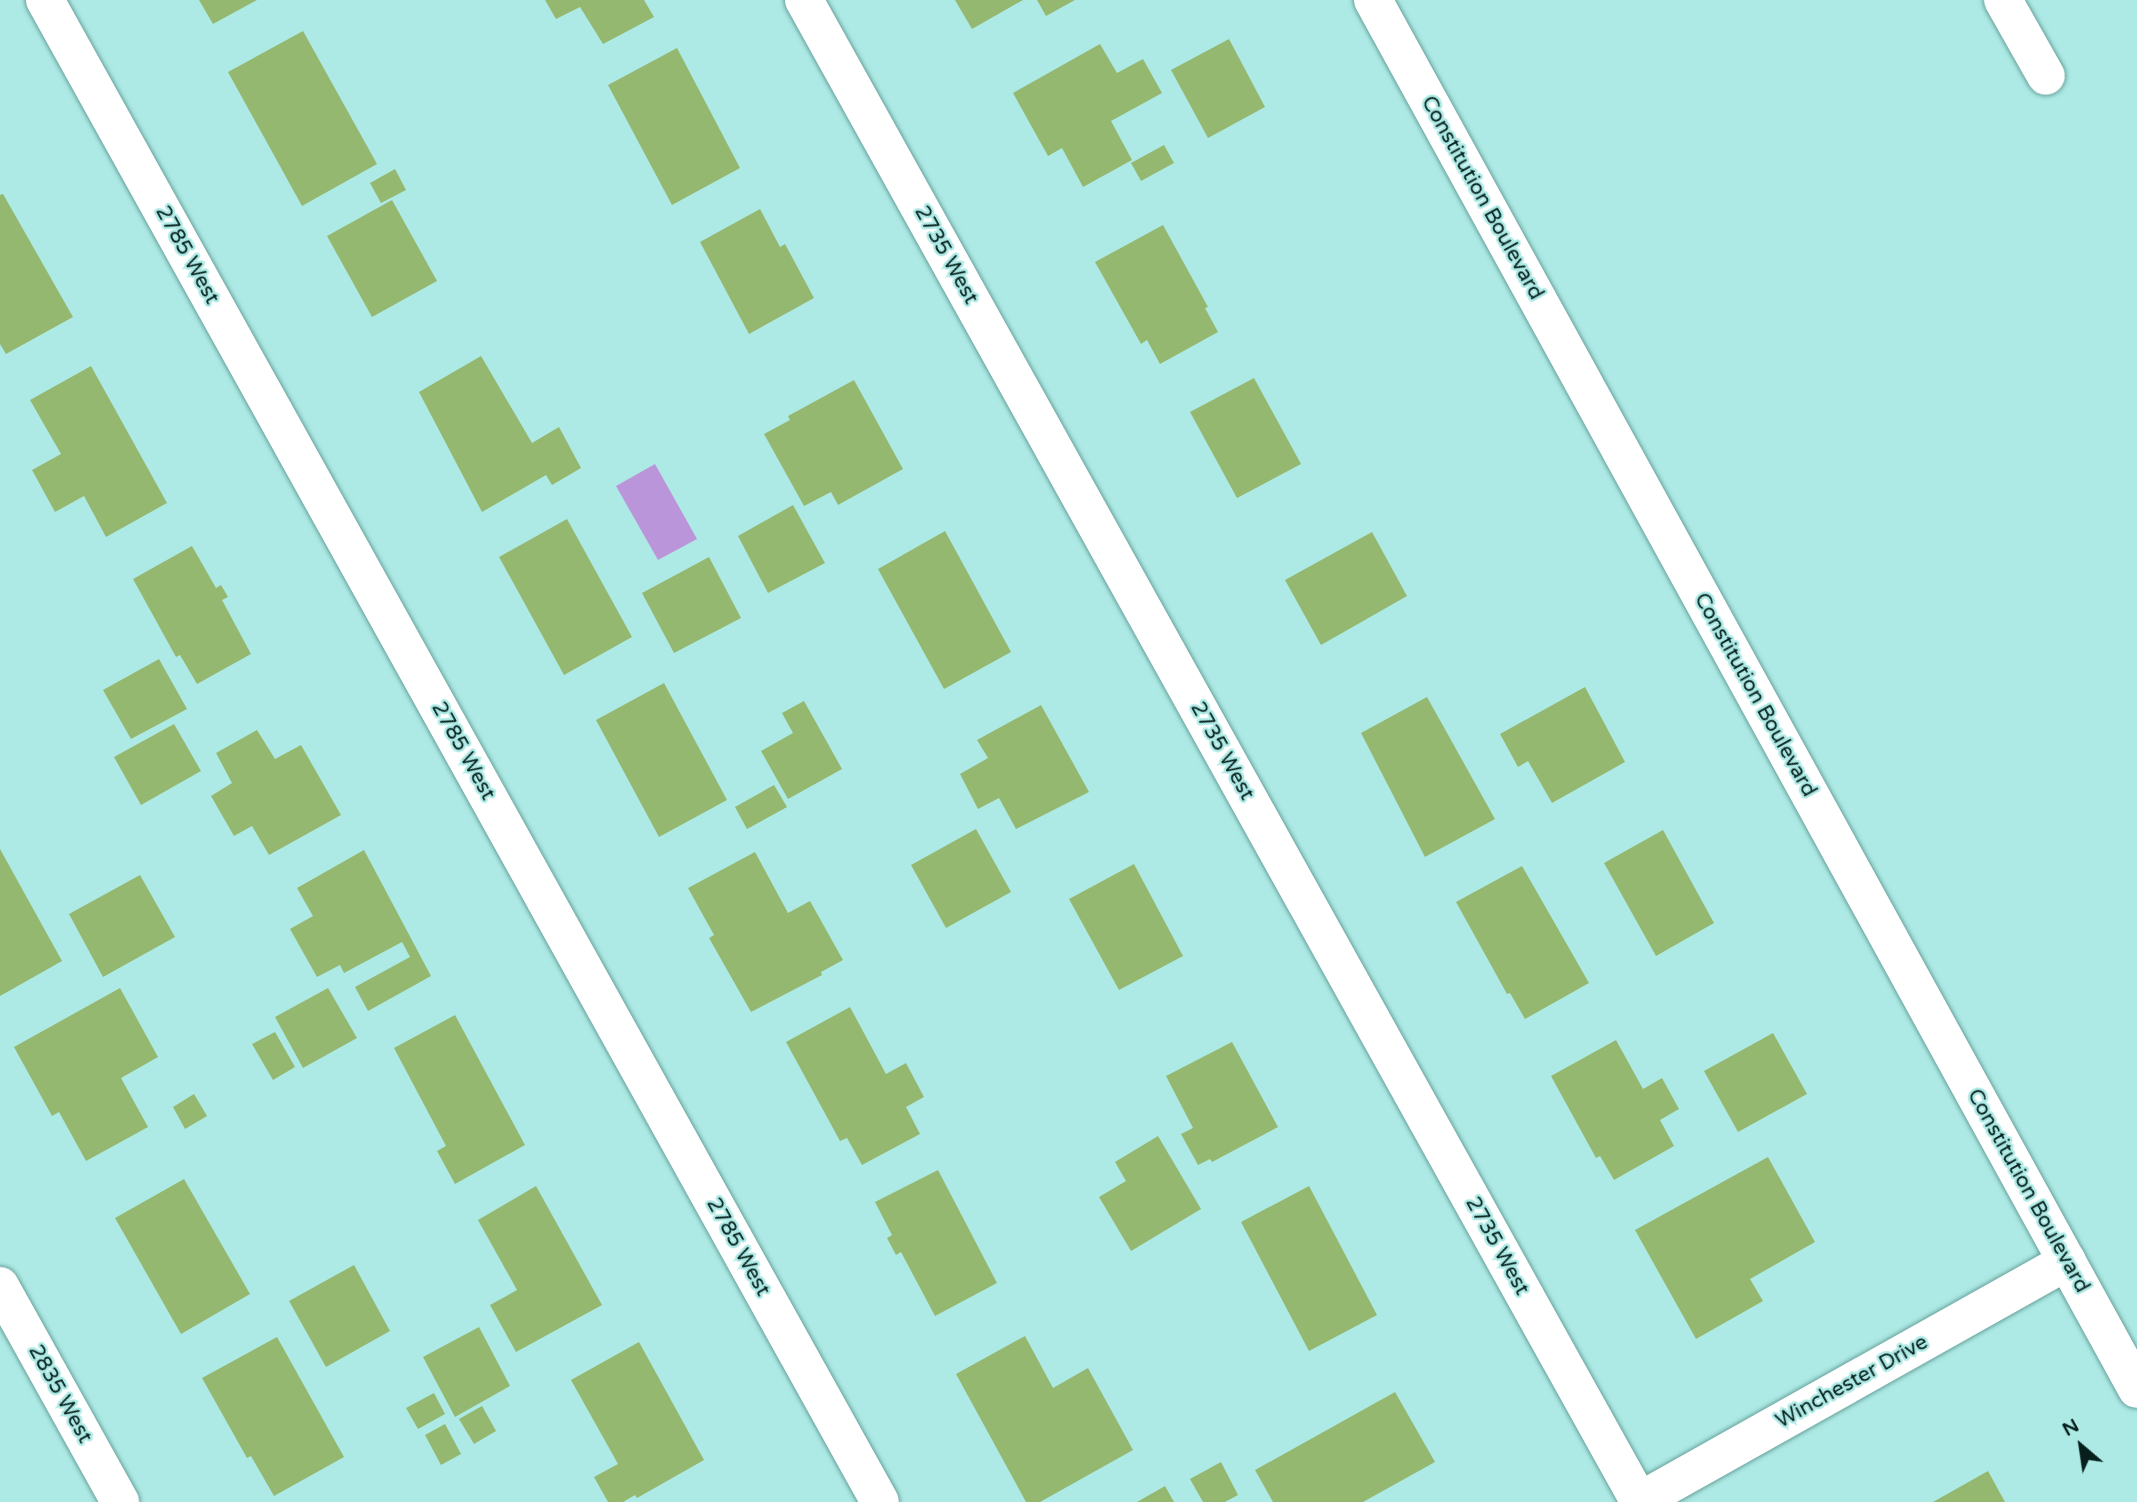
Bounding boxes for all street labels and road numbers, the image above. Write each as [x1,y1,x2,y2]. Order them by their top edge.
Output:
street label: Constitution Boulevard [1415,92,1549,304]
street label: 2785 West [150,201,224,309]
street label: 2735 West [909,201,983,309]
street label: Constitution Boulevard [1688,589,1822,801]
street label: 2785 West [426,697,500,805]
street label: 2735 West [1185,697,1259,805]
street label: Constitution Boulevard [1961,1085,2095,1297]
street label: 2735 West [1460,1192,1534,1300]
street label: 2785 West [701,1193,775,1301]
street label: Winchester Drive [1772,1330,1932,1434]
street label: 2835 West [23,1340,97,1448]

